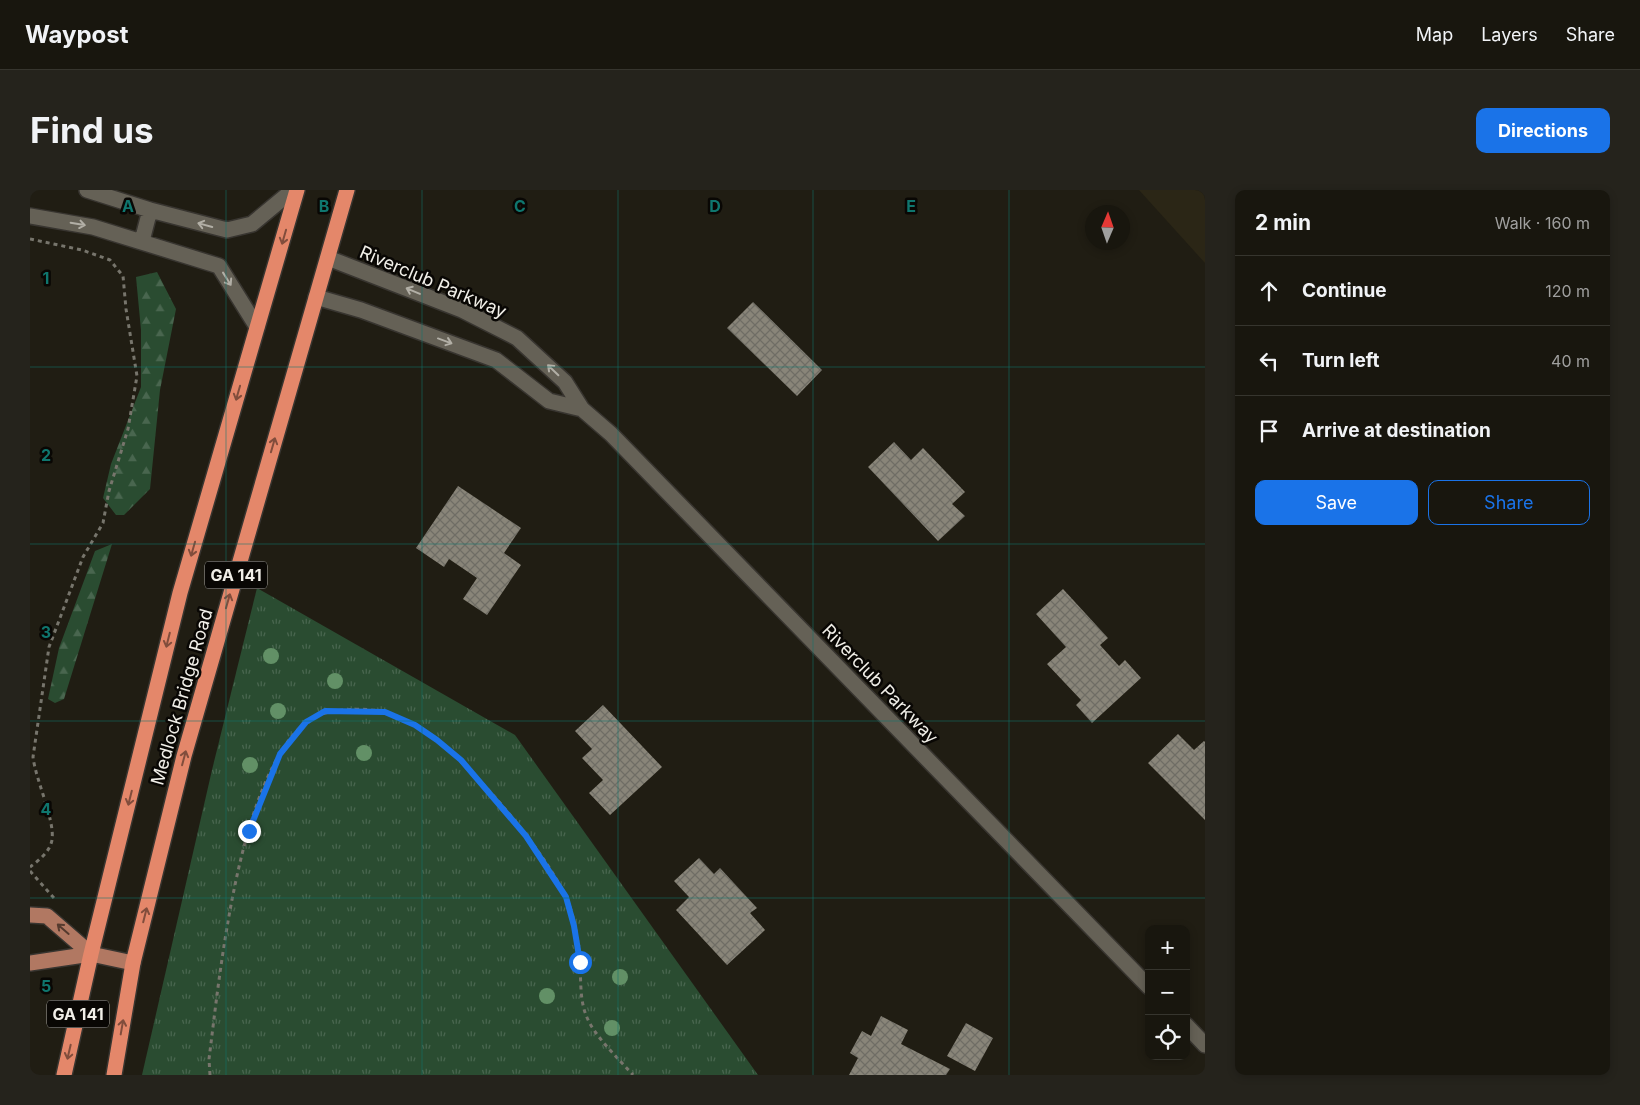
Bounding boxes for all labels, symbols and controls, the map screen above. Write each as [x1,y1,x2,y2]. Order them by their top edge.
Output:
text: Waypost [25,20,129,49]
text: Map [1416,24,1453,45]
text: Layers [1481,24,1538,45]
text: Share [1566,24,1615,45]
button: Directions [1476,108,1610,153]
text: Find us [30,109,154,151]
text: A [122,196,134,216]
text: B [319,196,329,216]
text: C [514,196,526,216]
text: D [709,196,721,216]
text: E [906,196,916,216]
north arrow [1085,205,1130,250]
text: 2 min [1255,210,1311,235]
text: Walk · 160 m [1495,213,1590,233]
one-way arrow [70,220,86,230]
one-way arrow [198,220,214,229]
one-way arrow [278,228,288,244]
street label: Riverclub Parkway [357,241,510,322]
text: 1 [43,268,49,288]
one-way arrow [222,272,233,286]
icon: ahead [1255,277,1283,305]
text: Continue [1302,279,1387,302]
text: 120 m [1545,281,1590,301]
one-way arrow [406,286,421,296]
one-way arrow [437,337,452,346]
icon: left [1255,347,1283,375]
text: Turn left [1302,349,1380,372]
text: 40 m [1551,351,1590,371]
one-way arrow [547,364,559,376]
one-way arrow [233,384,243,400]
icon: arrive [1255,417,1283,445]
text: Arrive at destination [1302,419,1491,442]
one-way arrow [269,438,279,454]
text: 2 [41,445,51,465]
button: Save [1255,480,1418,525]
button: Share [1428,480,1590,525]
one-way arrow [187,540,197,556]
road number: GA 141 [205,562,267,588]
one-way arrow [224,594,234,610]
street label: Medlock Bridge Road [146,606,217,787]
street label: Riverclub Parkway [818,620,943,748]
text: 3 [41,622,51,642]
one-way arrow [163,632,173,648]
one-way arrow [179,750,189,766]
one-way arrow [125,789,134,805]
text: 4 [41,799,52,819]
route end [238,820,261,843]
one-way arrow [141,908,150,924]
one-way arrow [56,923,69,935]
map controls [1145,925,1190,1060]
button: + [1145,925,1190,970]
route start [569,951,592,974]
button: − [1145,970,1190,1015]
text: 5 [41,976,51,996]
road number: GA 141 [47,1001,109,1028]
button: locate [1145,1015,1190,1060]
one-way arrow [117,1019,127,1035]
one-way arrow [64,1044,74,1060]

